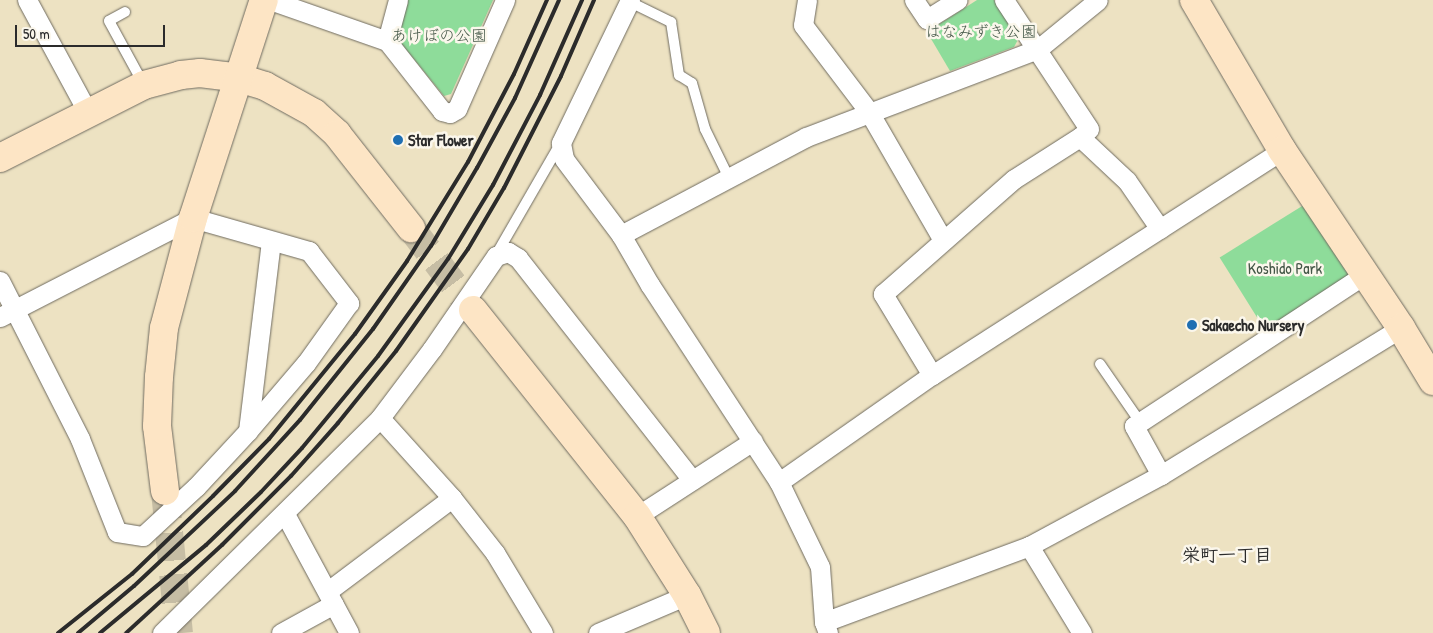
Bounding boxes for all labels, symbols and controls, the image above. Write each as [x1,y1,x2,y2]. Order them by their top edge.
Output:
scale bar [18,15,168,47]
park label: はなみずき公園 [925,21,1037,41]
text: 50 m [23,23,50,44]
park label: あけぼの公園 [391,25,487,45]
place label: Star Flower [408,130,474,150]
marker: Star Flower [392,134,404,146]
park label: Koshido Park [1248,258,1322,278]
place label: Sakaecho Nursery [1202,315,1304,335]
marker: Sakaecho Nursery [1186,319,1198,331]
district label: 栄町一丁目 [1182,544,1272,566]

